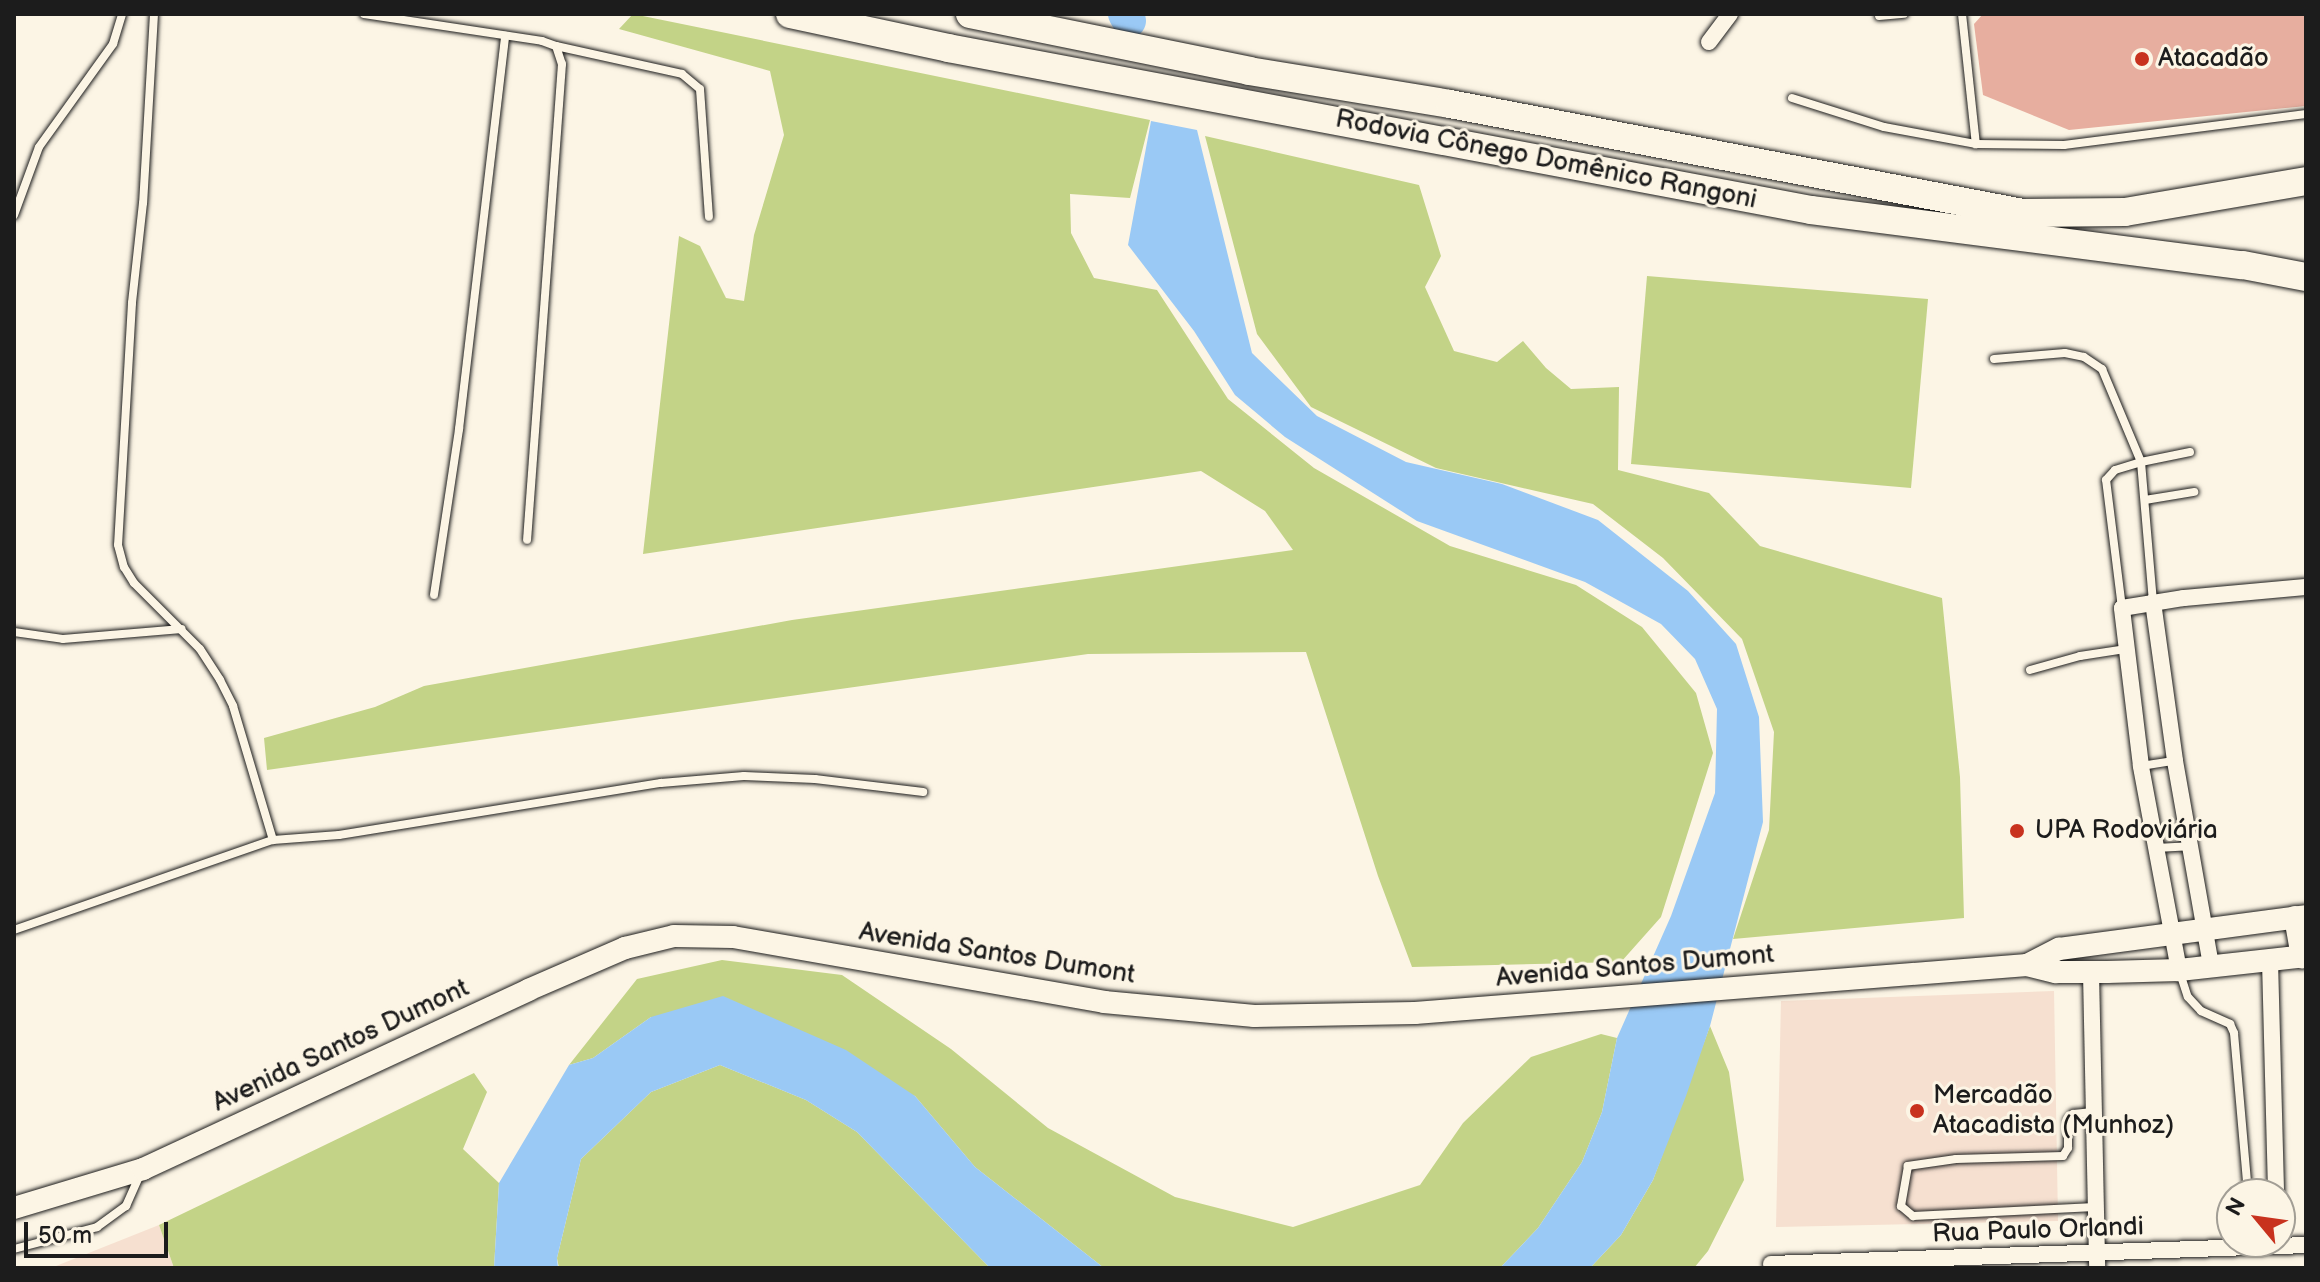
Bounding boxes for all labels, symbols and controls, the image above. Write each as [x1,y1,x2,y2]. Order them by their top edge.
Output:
place label: Atacadão [2158,43,2269,75]
marker: Atacadão [2133,50,2151,68]
street label: Rodovia Cônego Domênico Rangoni [1333,104,1759,216]
place label: UPA Rodoviária [2035,815,2218,847]
marker: UPA Rodoviária [2006,820,2028,842]
street label: Avenida Santos Dumont [857,917,1137,991]
street label: Avenida Santos Dumont [1494,939,1776,995]
street label: Avenida Santos Dumont [208,973,474,1119]
place label: Mercadão Atacadista (Munhoz) [1933,1080,2174,1142]
marker: Mercadão Atacadista (Munhoz) [1908,1102,1926,1120]
north arrow [2216,1178,2296,1258]
text: N [2221,1193,2252,1221]
scale bar [28,1206,172,1256]
street label: Rua Paulo Orlandi [1932,1212,2144,1250]
text: 50 m [38,1221,92,1250]

